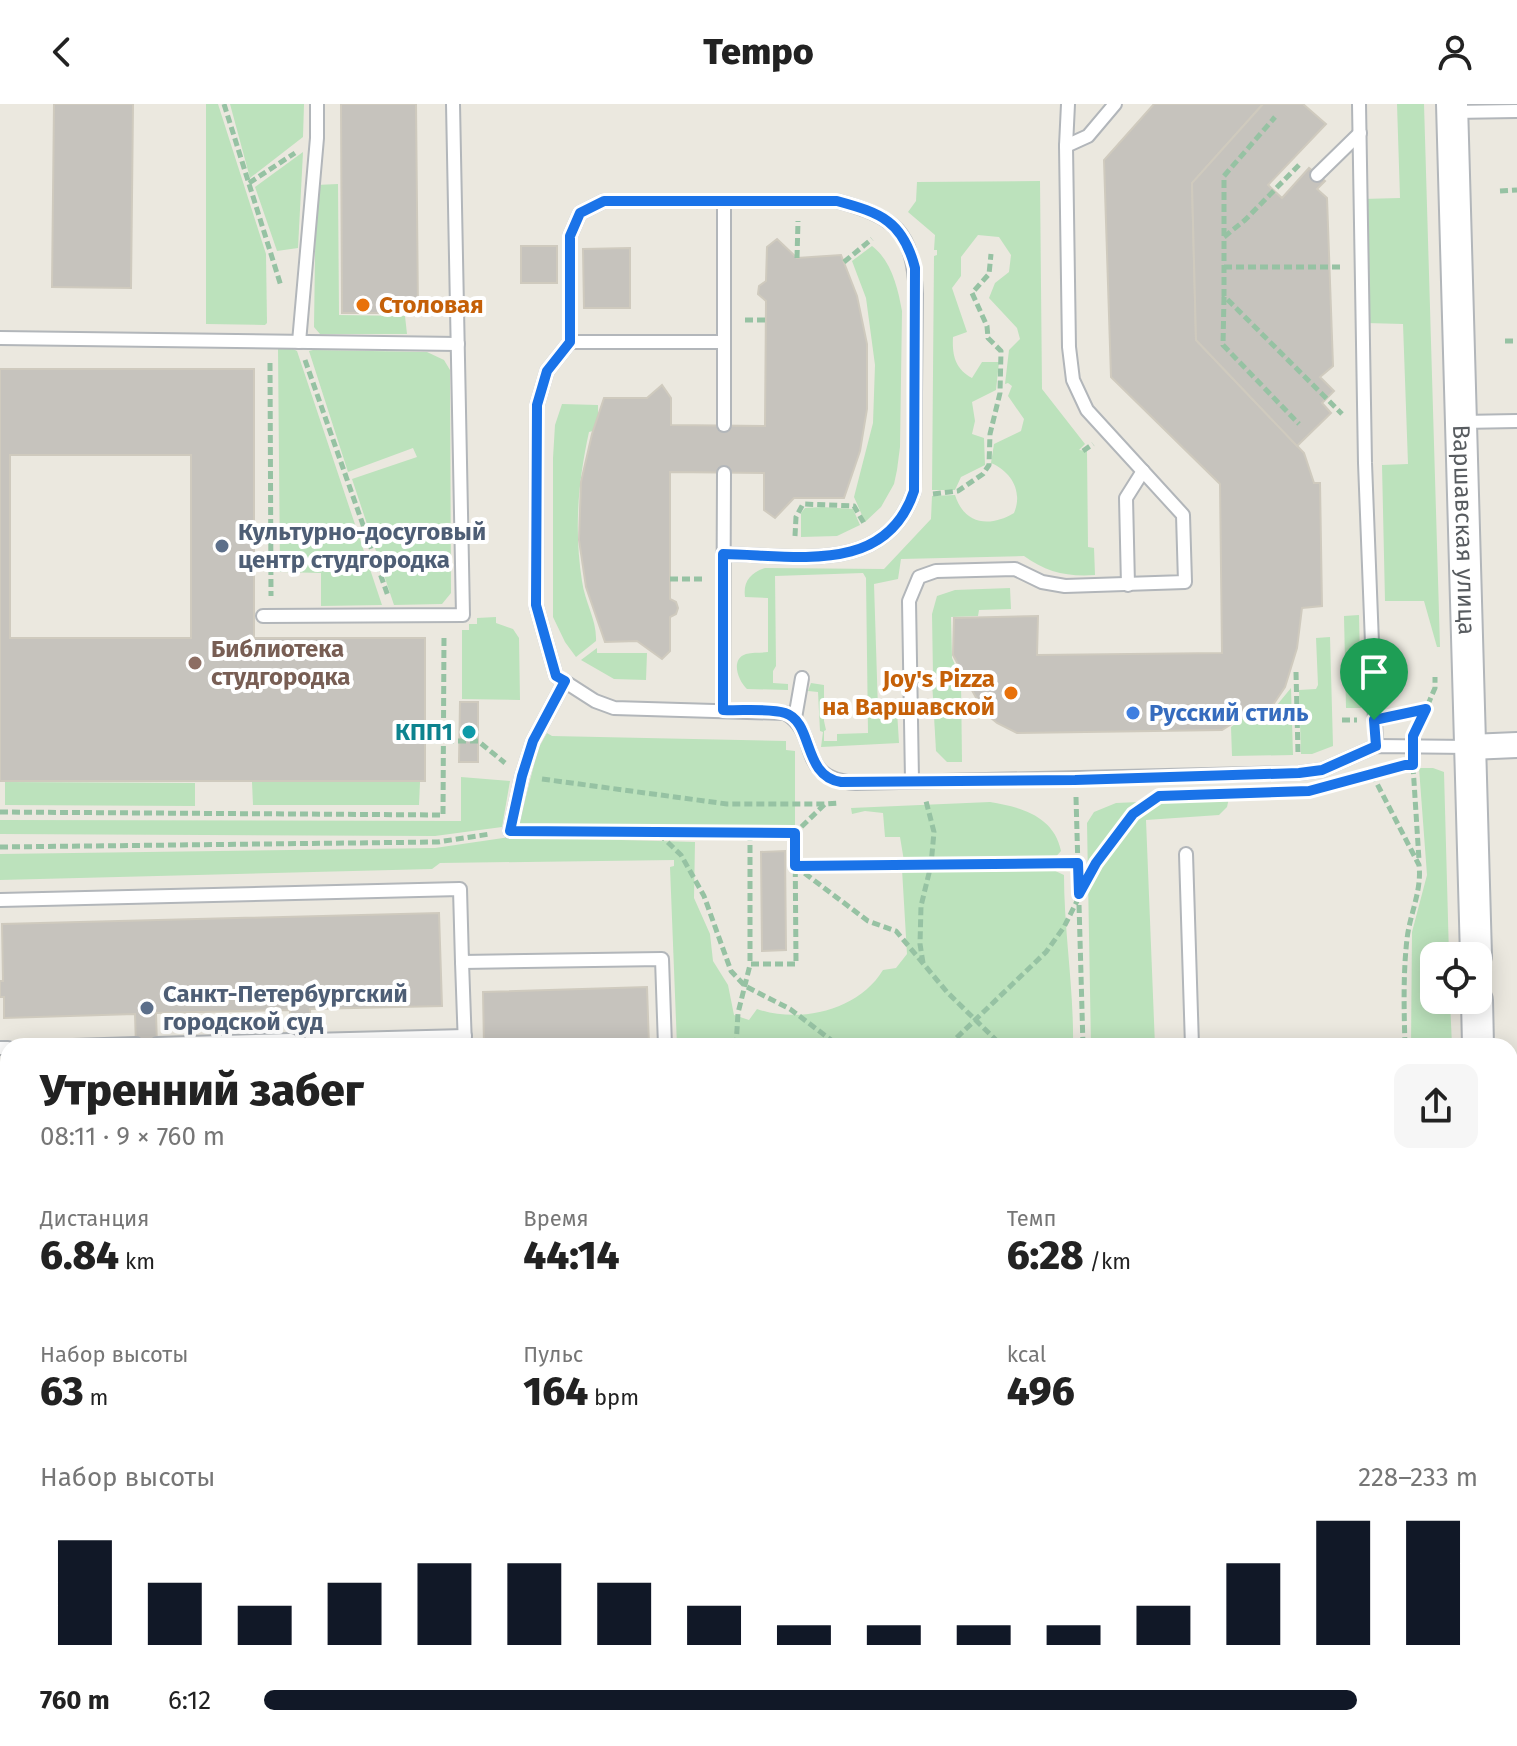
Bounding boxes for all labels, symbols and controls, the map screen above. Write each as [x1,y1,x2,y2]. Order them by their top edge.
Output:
icon: back [40,30,84,74]
text: Tempo [703,30,814,74]
icon: person [1433,30,1477,74]
place label: Столовая [379,291,484,319]
marker: Столовая [354,296,372,314]
street label: Варшавская улица [1447,424,1481,636]
place label: Культурно-досуговый центр студгородка [238,518,486,574]
marker: Культурно-досуговый центр студгородка [213,537,231,555]
place label: Библиотека студгородка [211,635,350,691]
pin [1340,638,1408,720]
icon: arrive [1352,650,1396,694]
marker: Библиотека студгородка [186,654,204,672]
place label: Joy's Pizza на Варшавской [822,665,995,721]
marker: Joy's Pizza на Варшавской [1002,684,1020,702]
place label: Русский стиль [1149,699,1309,727]
marker: Русский стиль [1124,704,1142,722]
place label: КПП1 [395,718,453,746]
marker: КПП1 [460,723,478,741]
map controls [1420,942,1492,1014]
button: locate [1420,942,1492,1014]
place label: Санкт-Петербургский городской суд [163,980,408,1036]
marker: Санкт-Петербургский городской суд [138,999,156,1017]
text: Утренний забег [40,1064,364,1117]
button: share [1394,1064,1478,1148]
text: 08:11 · 9 × 760 m [40,1121,225,1152]
text: Дистанция [40,1205,149,1232]
text: Время [523,1205,589,1232]
text: Темп [1007,1205,1057,1232]
text: 6.84 [40,1232,119,1280]
text: 44:14 [523,1232,620,1280]
text: 6:28 [1007,1232,1084,1280]
text: km [119,1248,155,1275]
text: /km [1084,1248,1131,1275]
text: Набор высоты [40,1341,188,1368]
text: Пульс [523,1341,583,1368]
text: kcal [1007,1341,1046,1368]
text: 63 [40,1368,84,1416]
text: 164 [523,1368,588,1416]
text: 496 [1007,1368,1075,1416]
text: m [84,1384,108,1411]
text: bpm [588,1384,639,1411]
text: Набор высоты [40,1462,215,1493]
text: 228–233 m [1358,1462,1478,1493]
text: 760 m [40,1685,110,1716]
text: 6:12 [168,1685,211,1716]

